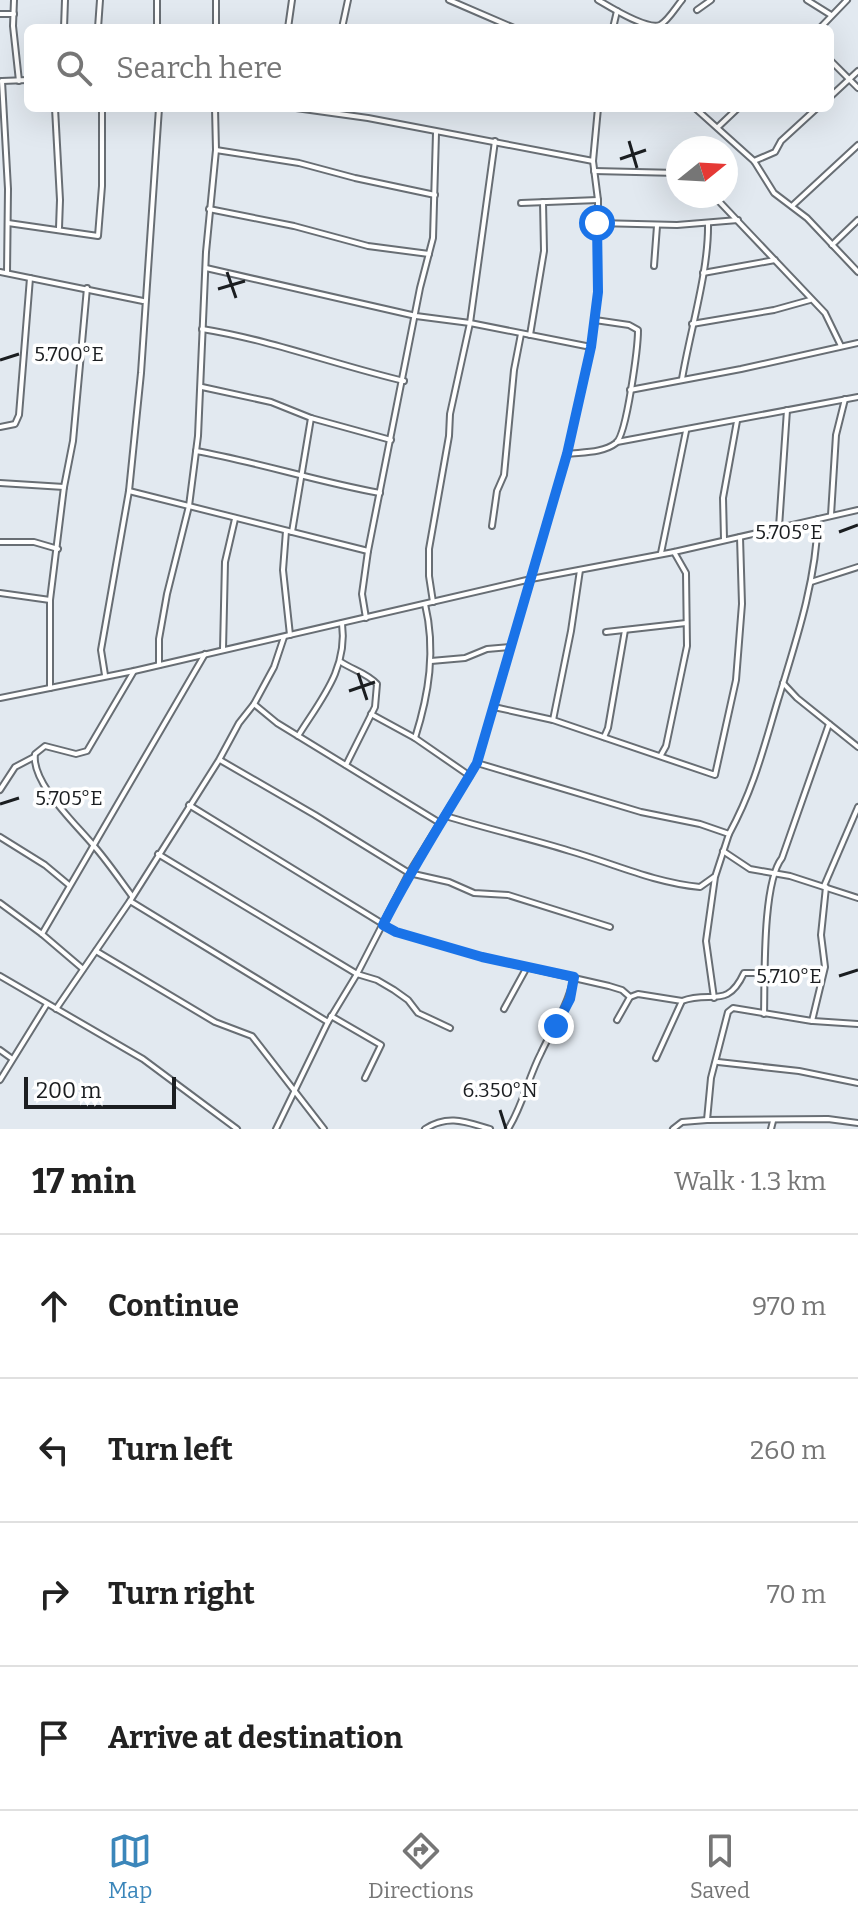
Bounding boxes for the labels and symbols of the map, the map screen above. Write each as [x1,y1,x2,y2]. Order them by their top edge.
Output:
north arrow [666,136,738,208]
route start [579,205,615,241]
text: 5.700°E [34,342,104,366]
text: 5.705°E [755,520,823,544]
text: 5.705°E [35,786,103,810]
text: 5.710°E [756,964,822,988]
route end [538,1008,574,1044]
scale bar [24,1073,176,1109]
text: 6.350°N [462,1078,538,1102]

